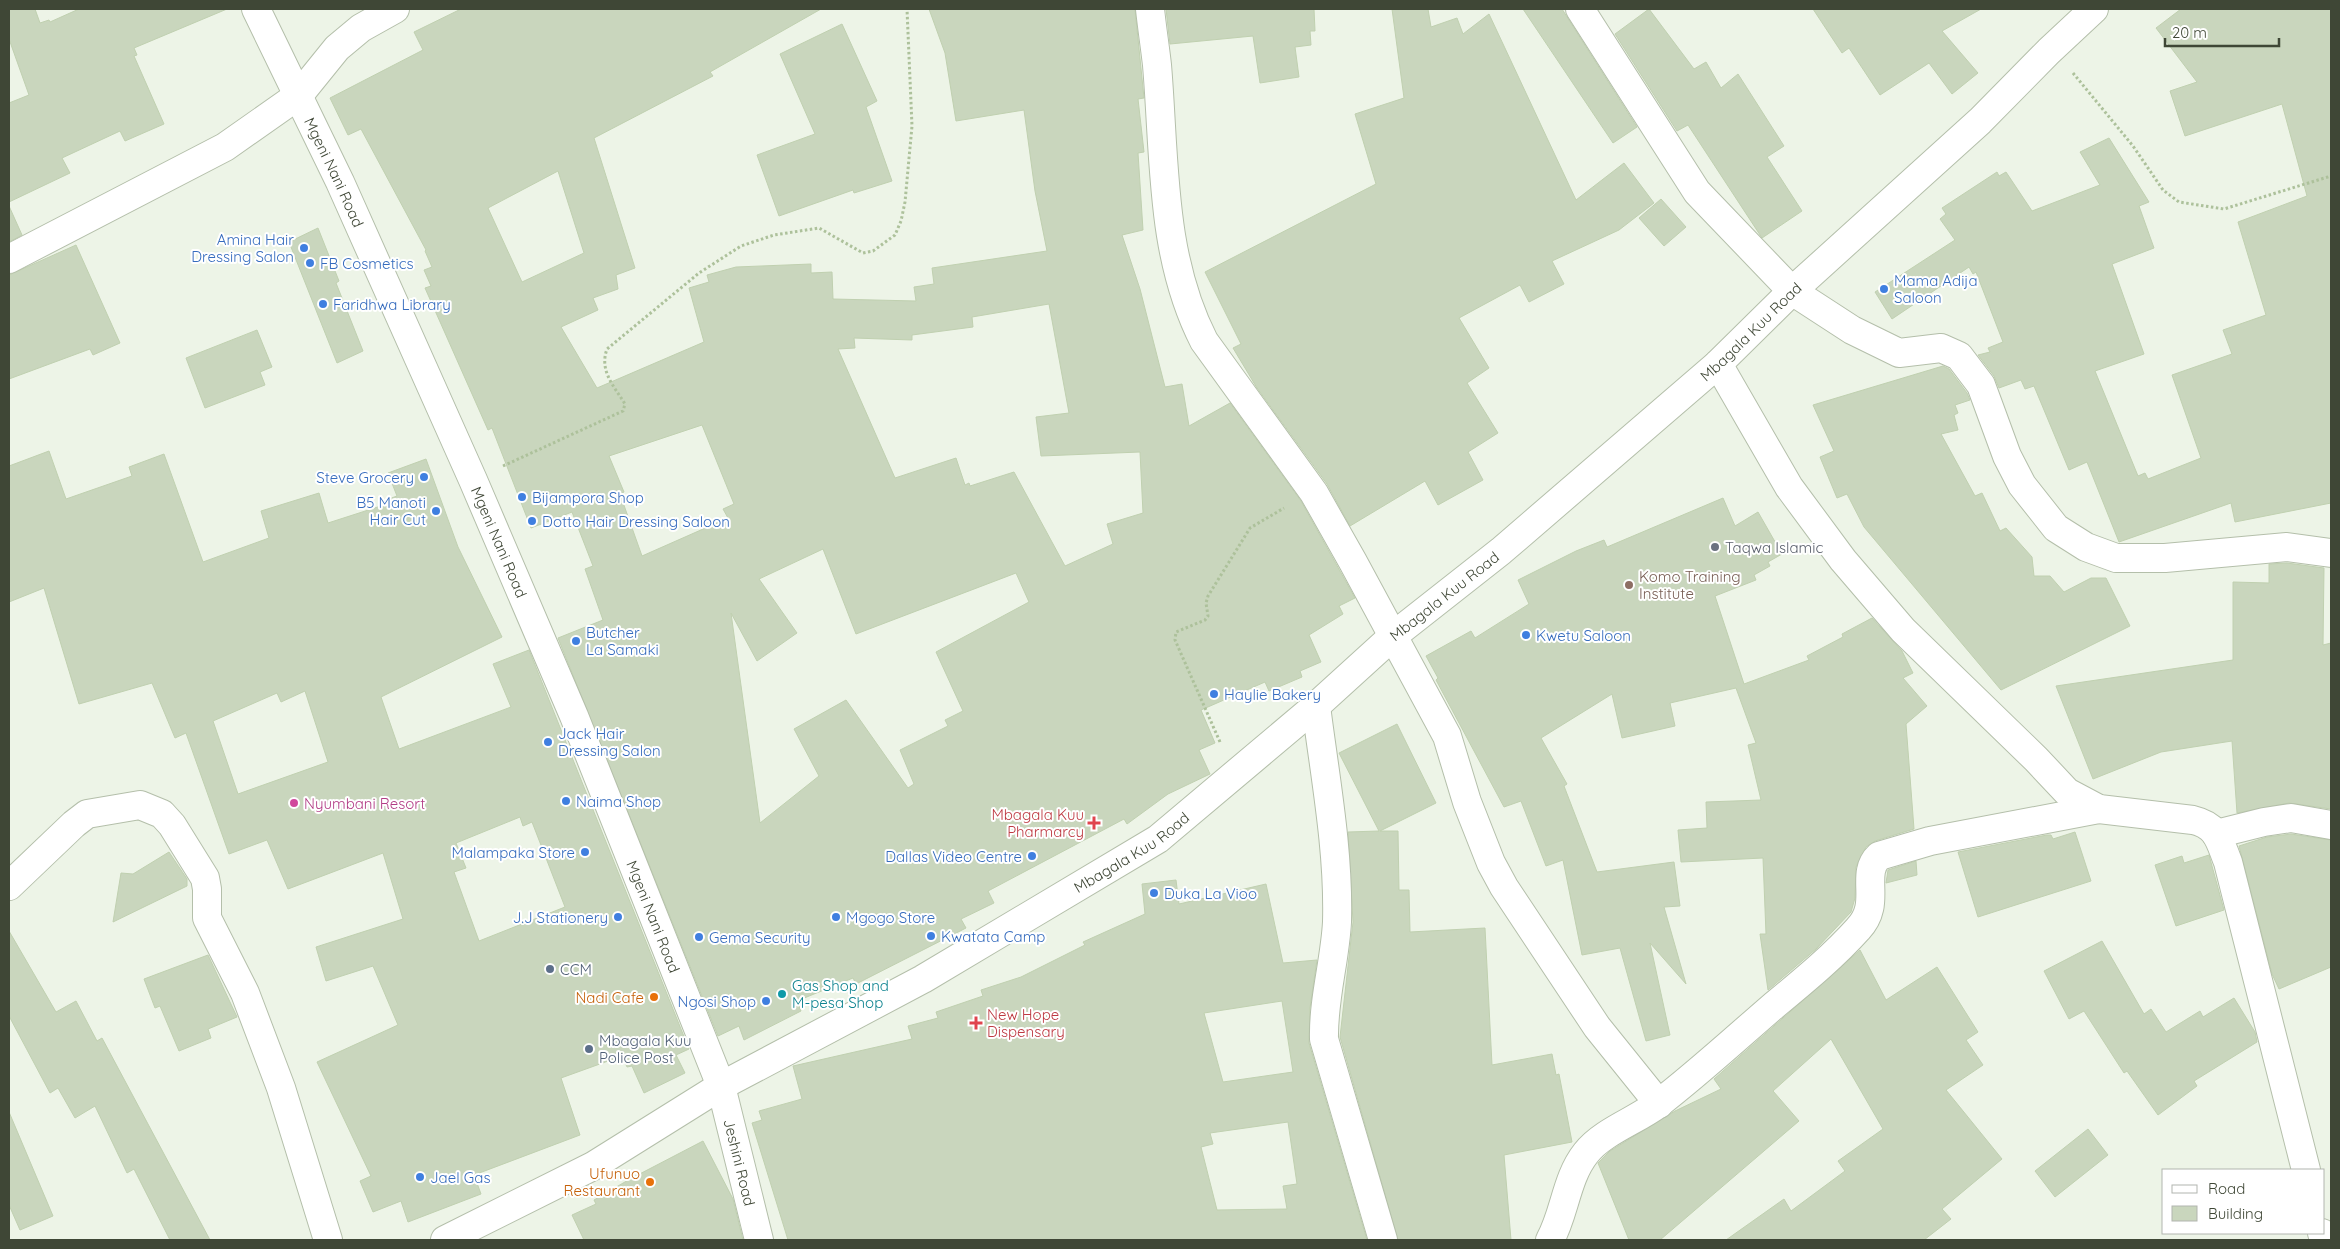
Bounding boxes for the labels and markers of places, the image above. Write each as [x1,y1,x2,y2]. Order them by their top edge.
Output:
place label: Amina Hair Dressing Salon [191,230,294,266]
marker: Amina Hair Dressing Salon [298,242,310,254]
place label: FB Cosmetics [320,254,414,273]
marker: FB Cosmetics [304,257,316,269]
place label: Mama Adija Saloon [1894,271,1978,307]
marker: Mama Adija Saloon [1878,283,1890,295]
place label: Faridhwa Library [333,295,451,314]
marker: Faridhwa Library [317,298,329,310]
place label: Steve Grocery [316,468,414,487]
marker: Steve Grocery [418,471,430,483]
place label: Bijampora Shop [532,488,644,507]
marker: Bijampora Shop [516,491,528,503]
place label: B5 Manoti Hair Cut [356,493,426,529]
marker: B5 Manoti Hair Cut [430,505,442,517]
place label: Dotto Hair Dressing Saloon [542,512,730,531]
marker: Dotto Hair Dressing Saloon [526,515,538,527]
place label: Taqwa Islamic [1725,538,1823,557]
marker: Taqwa Islamic [1709,541,1721,553]
place label: Komo Training Institute [1639,567,1741,603]
marker: Komo Training Institute [1623,579,1635,591]
place label: Butcher La Samaki [586,623,659,659]
place label: Kwetu Saloon [1536,626,1631,645]
marker: Kwetu Saloon [1520,629,1532,641]
marker: Butcher La Samaki [570,635,582,647]
place label: Haylie Bakery [1224,685,1321,704]
marker: Haylie Bakery [1208,688,1220,700]
place label: Jack Hair Dressing Salon [558,724,661,760]
marker: Jack Hair Dressing Salon [542,736,554,748]
place label: Naima Shop [576,792,661,811]
place label: Nyumbani Resort [304,794,425,813]
marker: Naima Shop [560,795,572,807]
marker: Nyumbani Resort [288,797,300,809]
place label: Mbagala Kuu Pharmarcy [991,805,1084,841]
marker: Mbagala Kuu Pharmarcy [1088,817,1100,829]
place label: Malampaka Store [452,843,575,862]
marker: Malampaka Store [579,846,591,858]
place label: Dallas Video Centre [885,847,1022,866]
marker: Dallas Video Centre [1026,850,1038,862]
place label: Duka La Vioo [1164,884,1257,903]
marker: Duka La Vioo [1148,887,1160,899]
place label: J.J Stationery [513,908,608,927]
place label: Mgogo Store [846,908,935,927]
marker: J.J Stationery [612,911,624,923]
marker: Mgogo Store [830,911,842,923]
place label: Kwatata Camp [941,927,1045,946]
place label: Gema Security [709,928,811,947]
marker: Kwatata Camp [925,930,937,942]
marker: Gema Security [693,931,705,943]
place label: CCM [560,960,592,979]
marker: CCM [544,963,556,975]
place label: Gas Shop and M-pesa Shop [792,976,889,1012]
place label: Nadi Cafe [575,988,644,1007]
marker: Gas Shop and M-pesa Shop [776,988,788,1000]
marker: Nadi Cafe [648,991,660,1003]
place label: Ngosi Shop [678,992,756,1011]
marker: Ngosi Shop [760,995,772,1007]
place label: New Hope Dispensary [987,1005,1065,1041]
marker: New Hope Dispensary [969,1016,983,1030]
place label: Mbagala Kuu Police Post [599,1031,692,1067]
marker: Mbagala Kuu Police Post [583,1043,595,1055]
place label: Ufunuo Restaurant [564,1164,640,1200]
place label: Jael Gas [430,1168,490,1187]
marker: Jael Gas [414,1171,426,1183]
marker: Ufunuo Restaurant [644,1176,656,1188]

